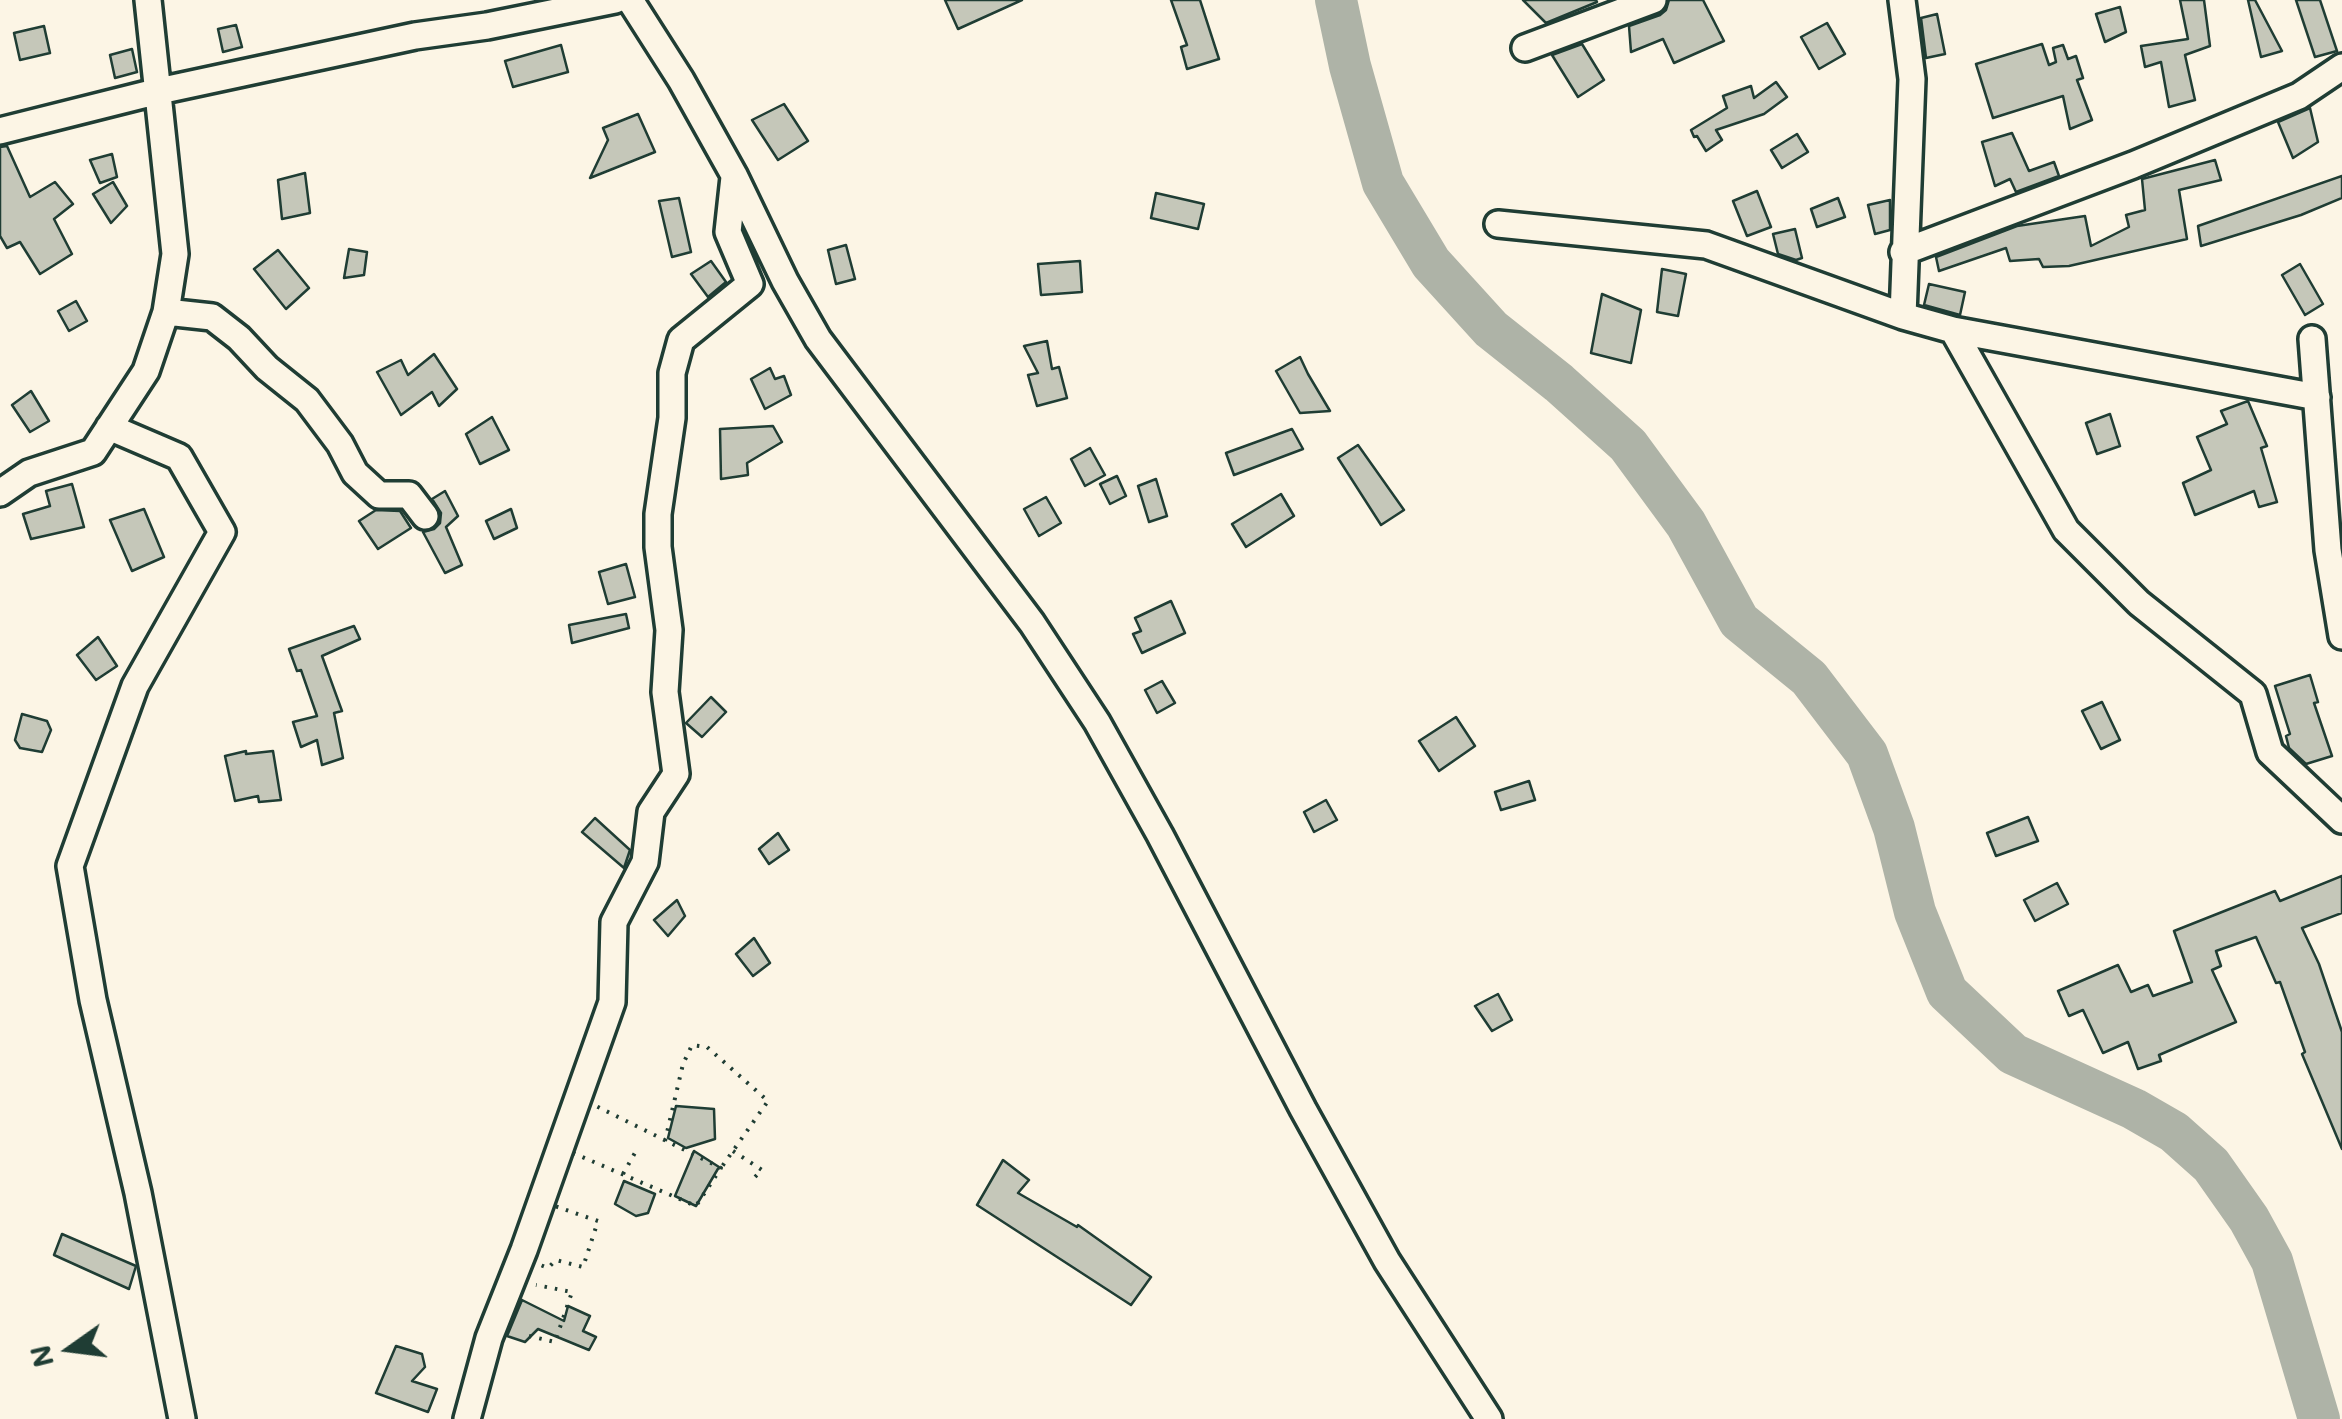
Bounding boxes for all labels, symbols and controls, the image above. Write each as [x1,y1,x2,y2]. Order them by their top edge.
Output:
north arrow [20,1299,120,1399]
text: N [21,1342,61,1371]

